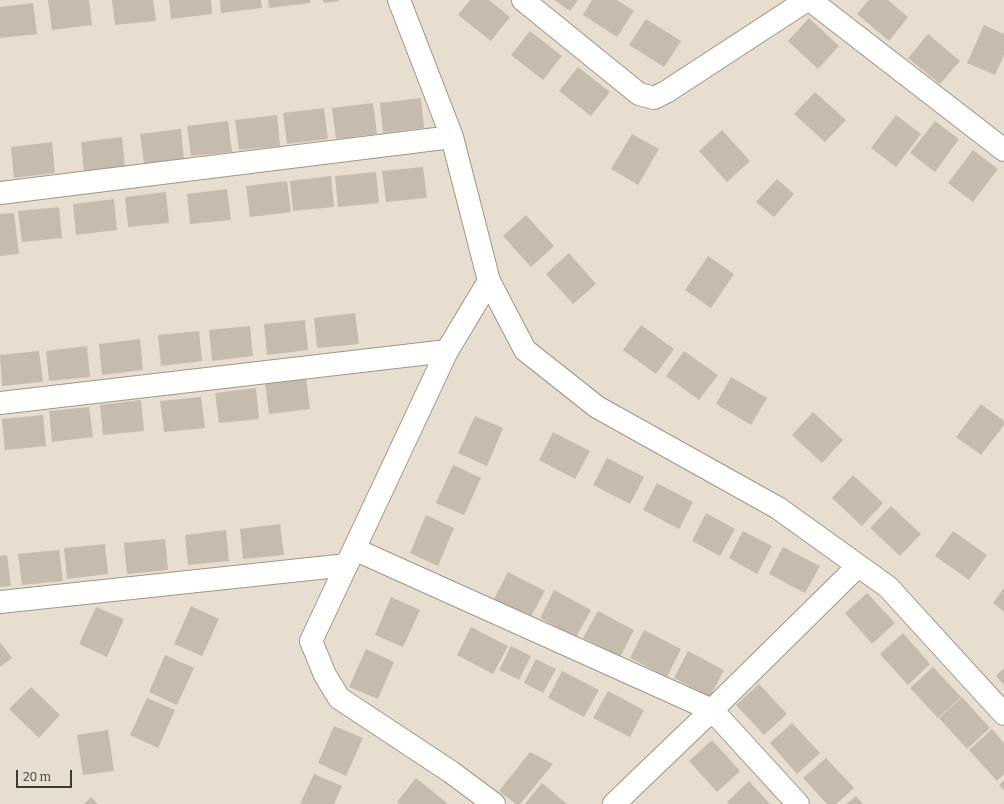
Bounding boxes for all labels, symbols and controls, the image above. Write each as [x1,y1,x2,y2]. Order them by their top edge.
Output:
scale bar [18,762,74,788]
text: 20 m [23,770,51,784]

